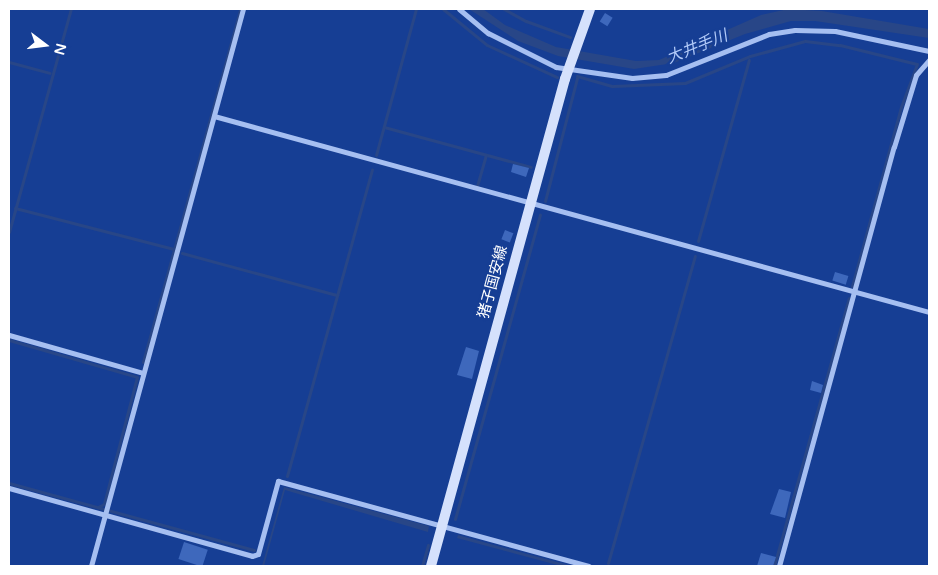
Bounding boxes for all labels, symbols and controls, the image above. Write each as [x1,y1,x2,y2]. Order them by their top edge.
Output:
north arrow [20,20,70,70]
water label: 大井手川 [664,26,730,68]
text: N [50,41,70,57]
street label: 猪子国安線 [475,243,511,321]

